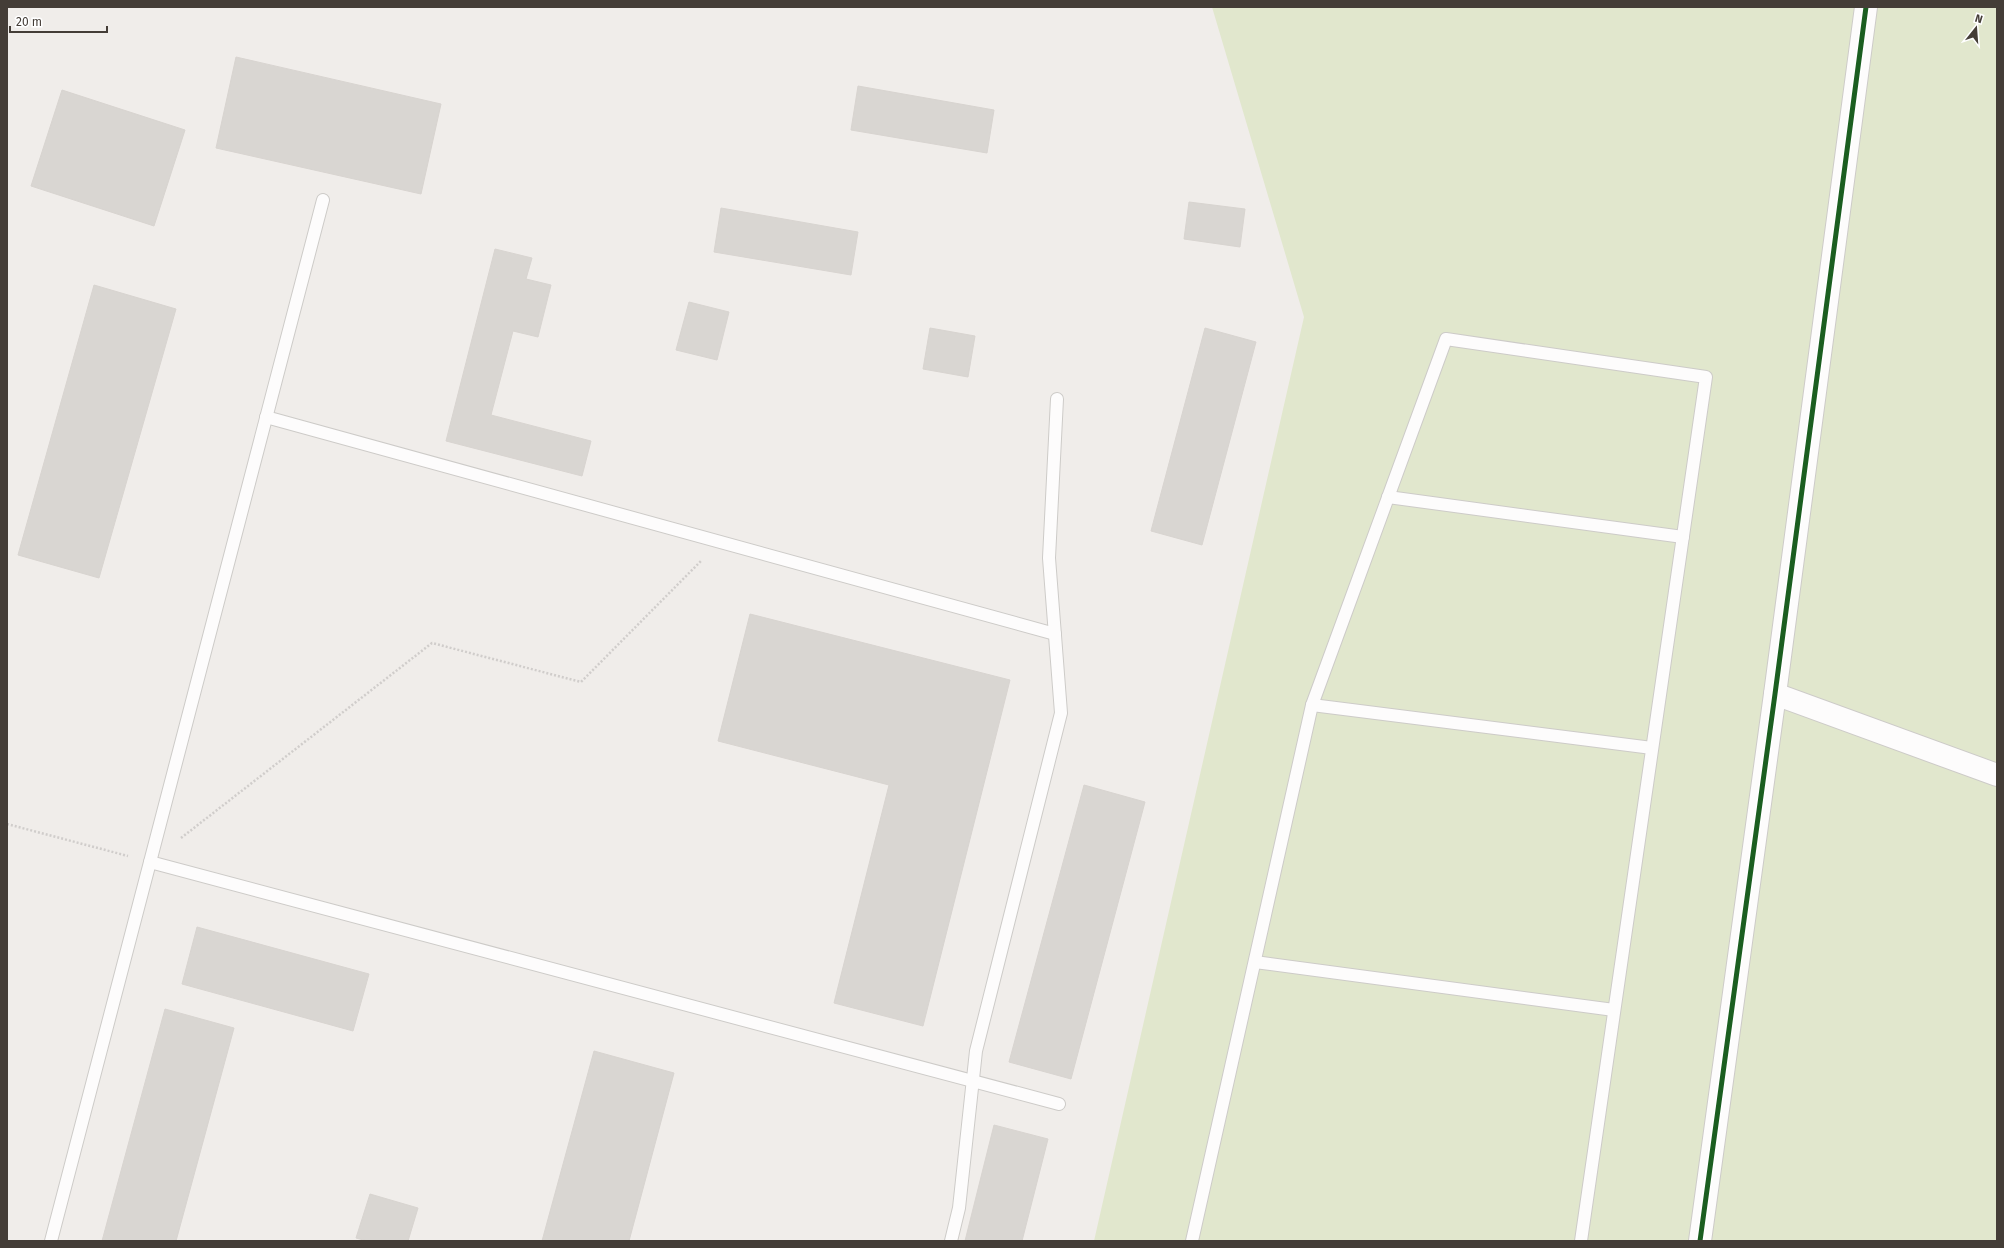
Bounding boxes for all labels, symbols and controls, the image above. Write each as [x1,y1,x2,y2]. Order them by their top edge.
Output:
scale bar [10,8,107,34]
north arrow [1956,8,1996,48]
text: N [1973,12,1984,26]
text: 20 m [16,15,42,29]

